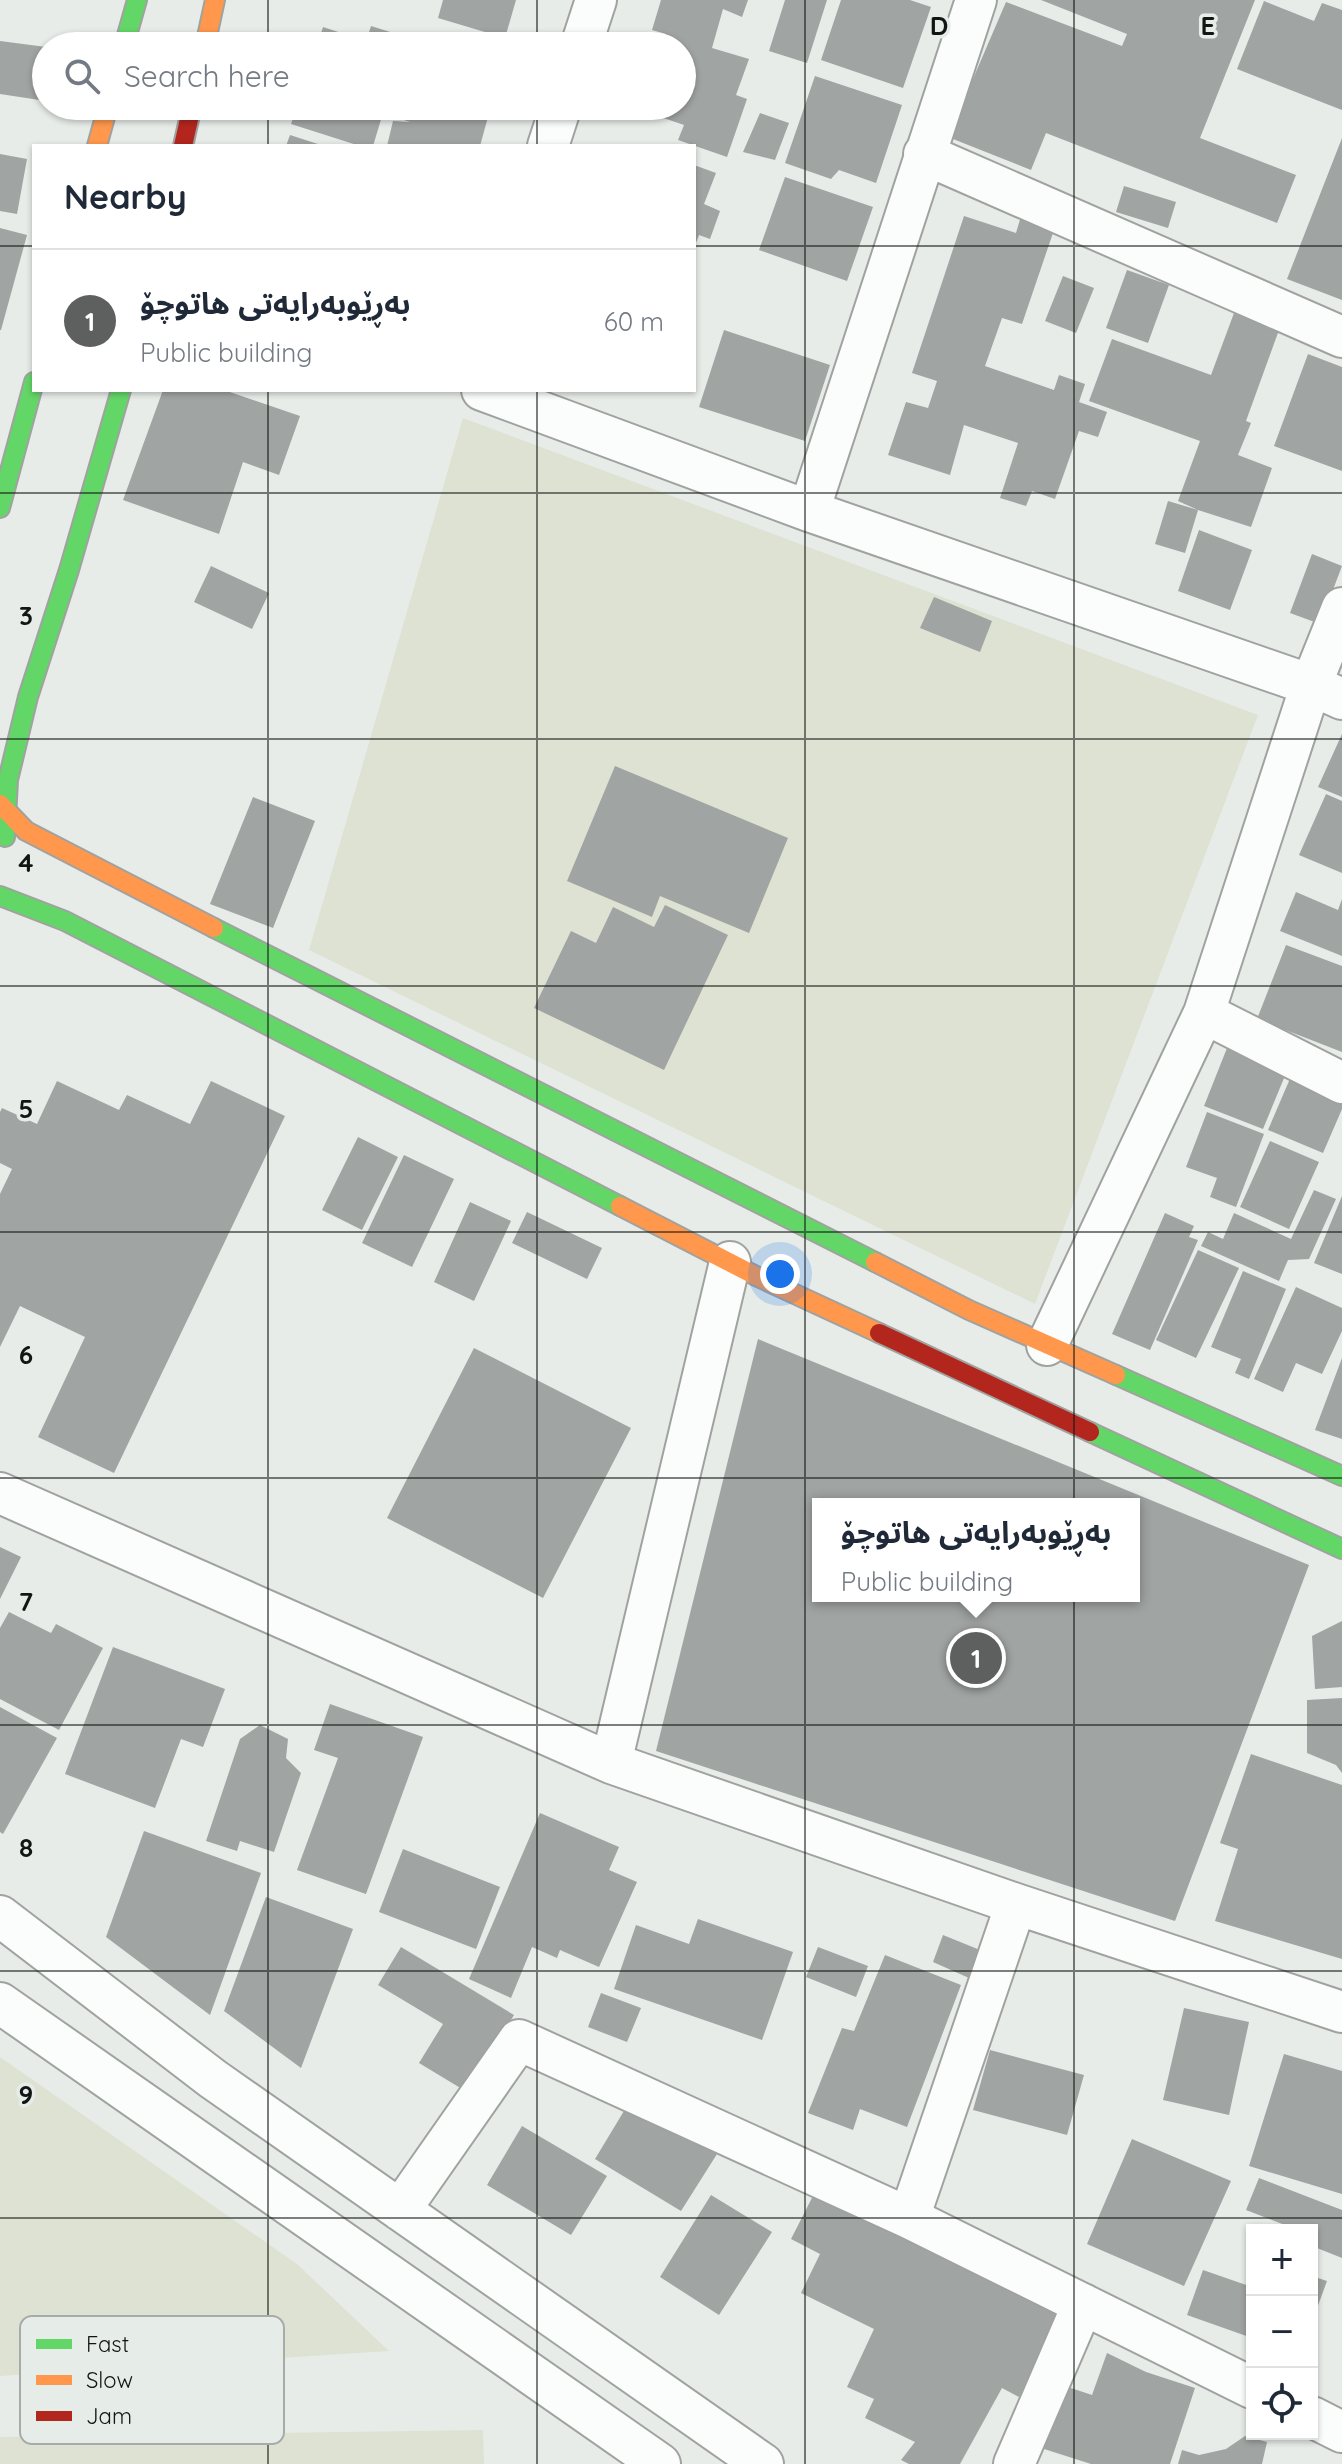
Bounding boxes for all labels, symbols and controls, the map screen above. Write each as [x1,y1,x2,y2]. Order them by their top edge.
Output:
text: D [930,9,948,42]
text: E [1201,9,1215,42]
search box [32,32,696,120]
icon: search [60,54,104,98]
text: Search here [124,57,290,95]
text: Nearby [64,175,187,218]
text: بەڕێوبەرایەتی هاتوچۆ [140,284,410,322]
text: 1 [85,305,95,338]
text: 60 m [604,305,664,338]
text: Public building [140,336,312,369]
text: 3 [19,599,33,632]
text: 4 [18,846,34,879]
text: 5 [19,1092,33,1125]
your location [760,1254,800,1294]
text: 6 [19,1338,33,1371]
popup [812,1498,1140,1602]
text: بەڕێوبەرایەتی هاتوچۆ [841,1513,1111,1551]
text: Public building [841,1565,1013,1598]
text: 7 [19,1585,33,1618]
pin: 1 [950,1628,1002,1688]
text: 8 [19,1831,33,1864]
text: 9 [19,2078,33,2111]
map controls [1246,2224,1318,2440]
button: + [1246,2224,1318,2296]
button: − [1246,2296,1318,2368]
legend [20,2316,284,2444]
text: Fast [86,2330,129,2358]
text: Slow [86,2366,133,2394]
button: locate [1246,2368,1318,2440]
text: Jam [86,2402,132,2430]

